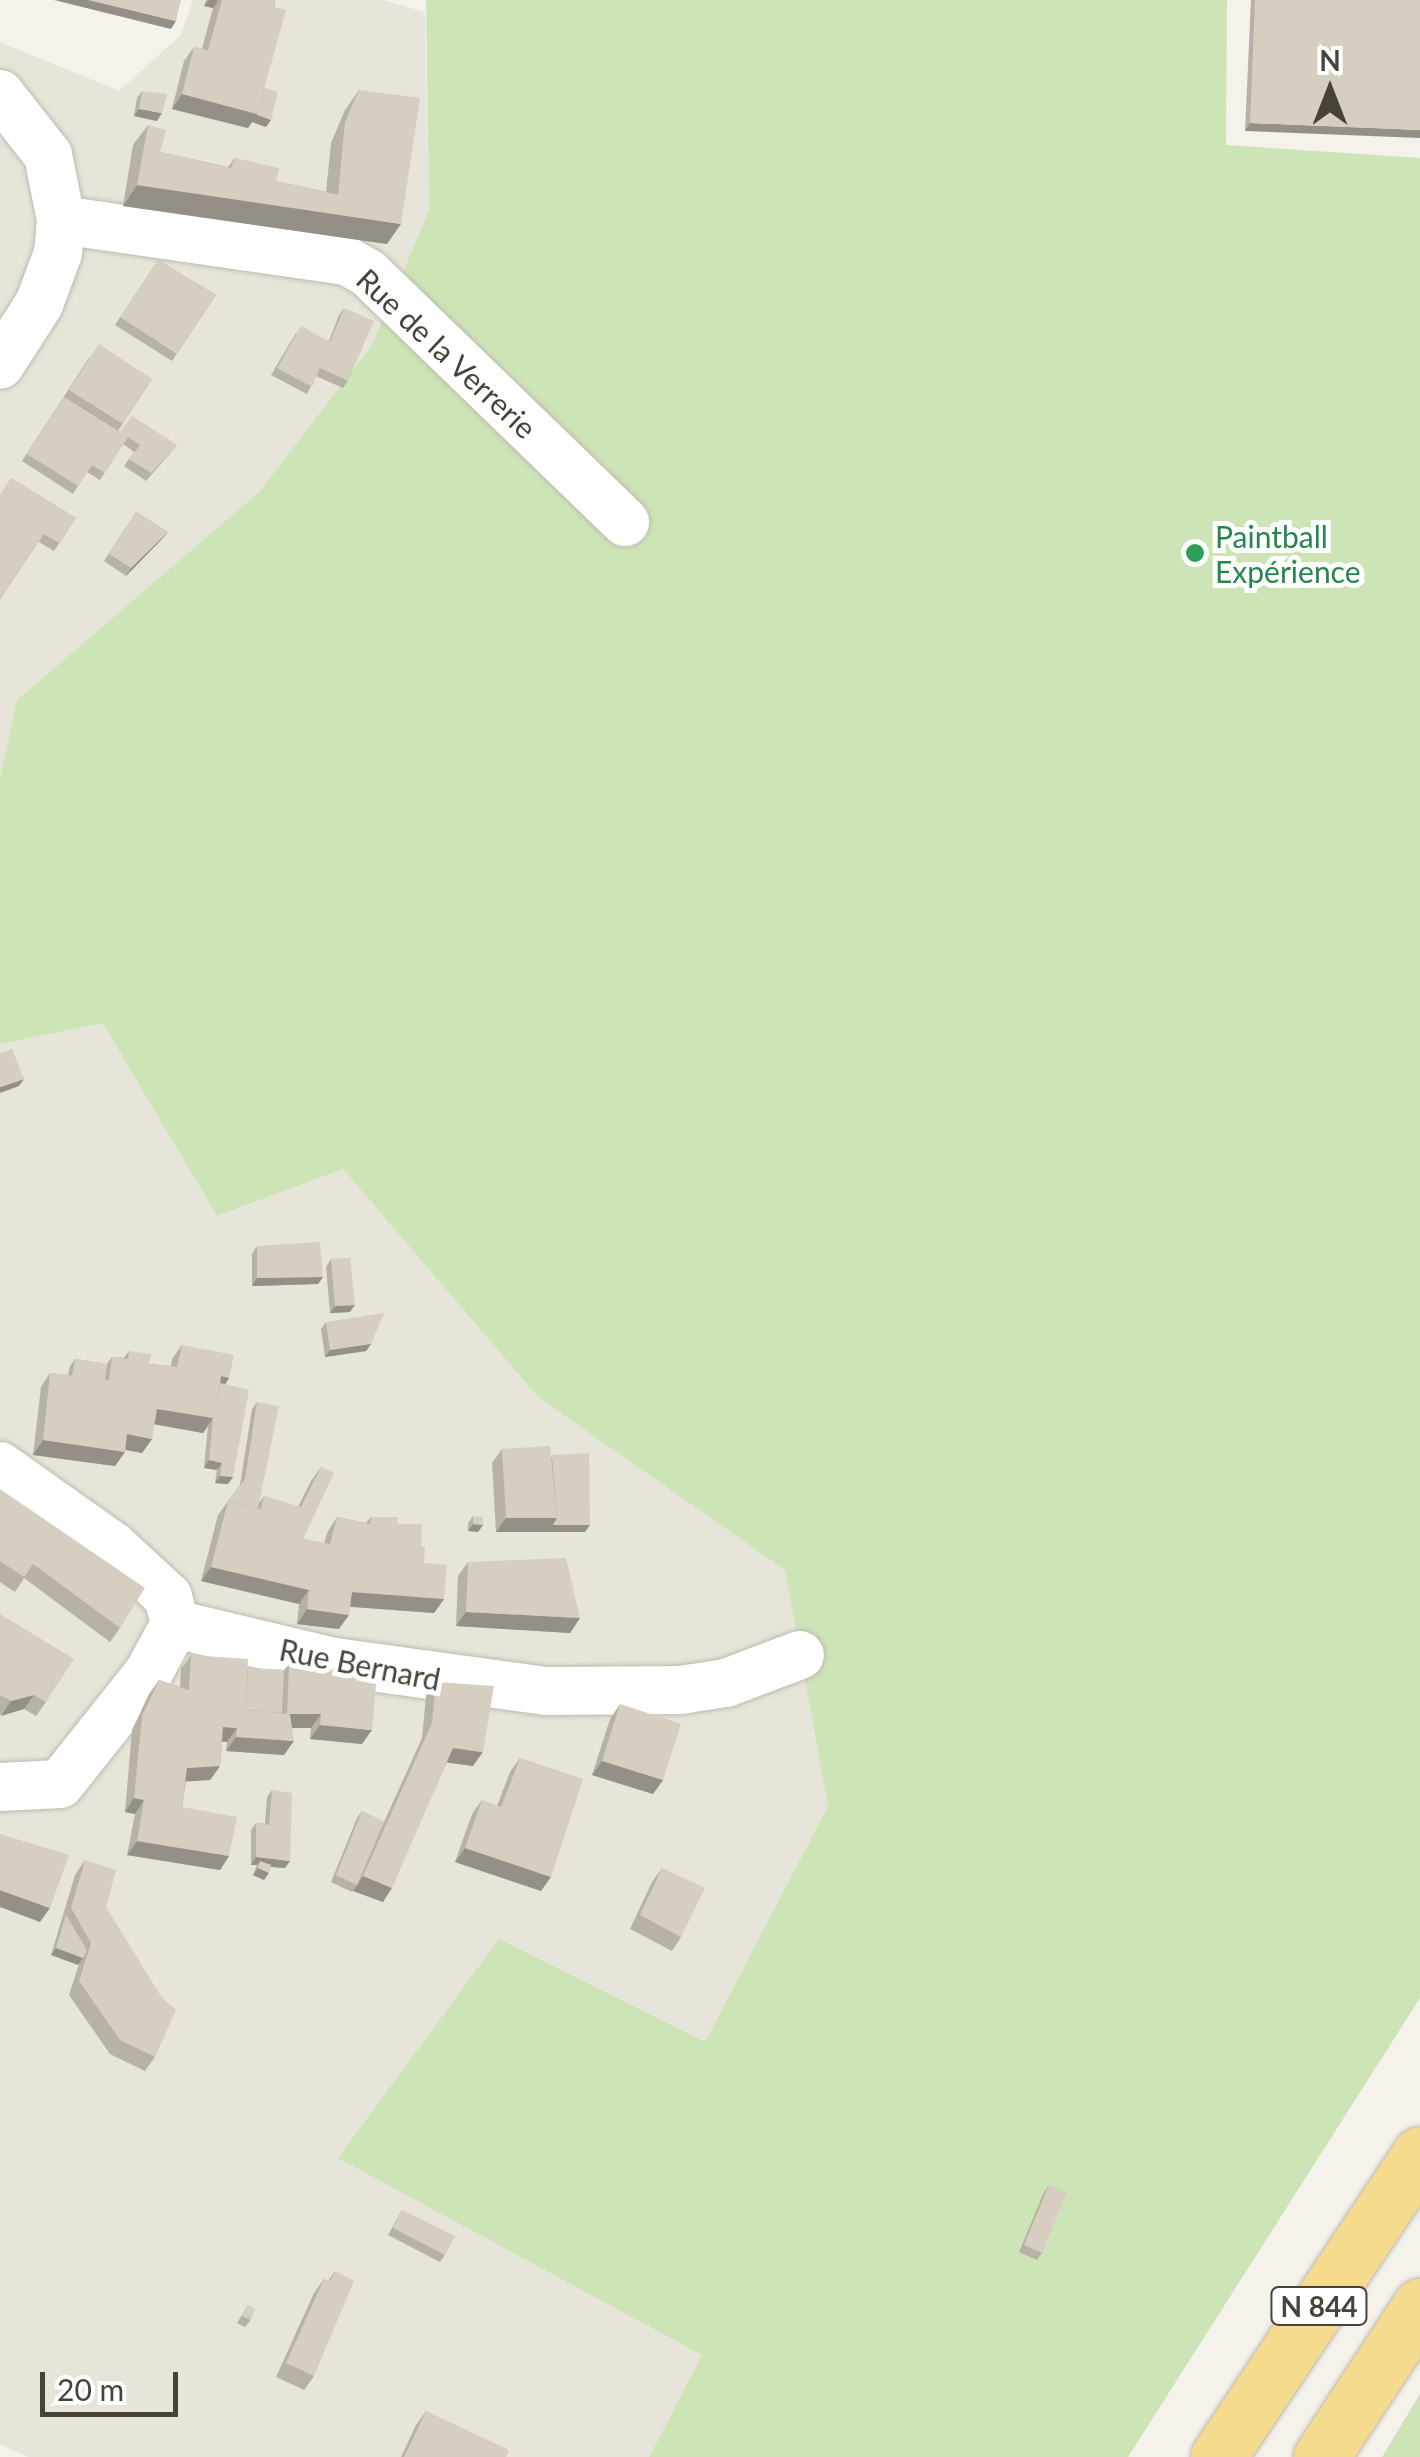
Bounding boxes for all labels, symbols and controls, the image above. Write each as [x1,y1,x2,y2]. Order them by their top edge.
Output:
north arrow [1280,40,1380,140]
text: N [1319,43,1341,77]
street label: Rue de la Verrerie [349,260,545,446]
place label: Paintball Expérience [1215,518,1361,588]
marker: Paintball Expérience [1184,542,1206,564]
street label: Rue Bernard [276,1631,444,1697]
road number: N 844 [1269,2283,1369,2329]
scale bar [45,2352,182,2414]
text: 20 m [57,2371,124,2407]

